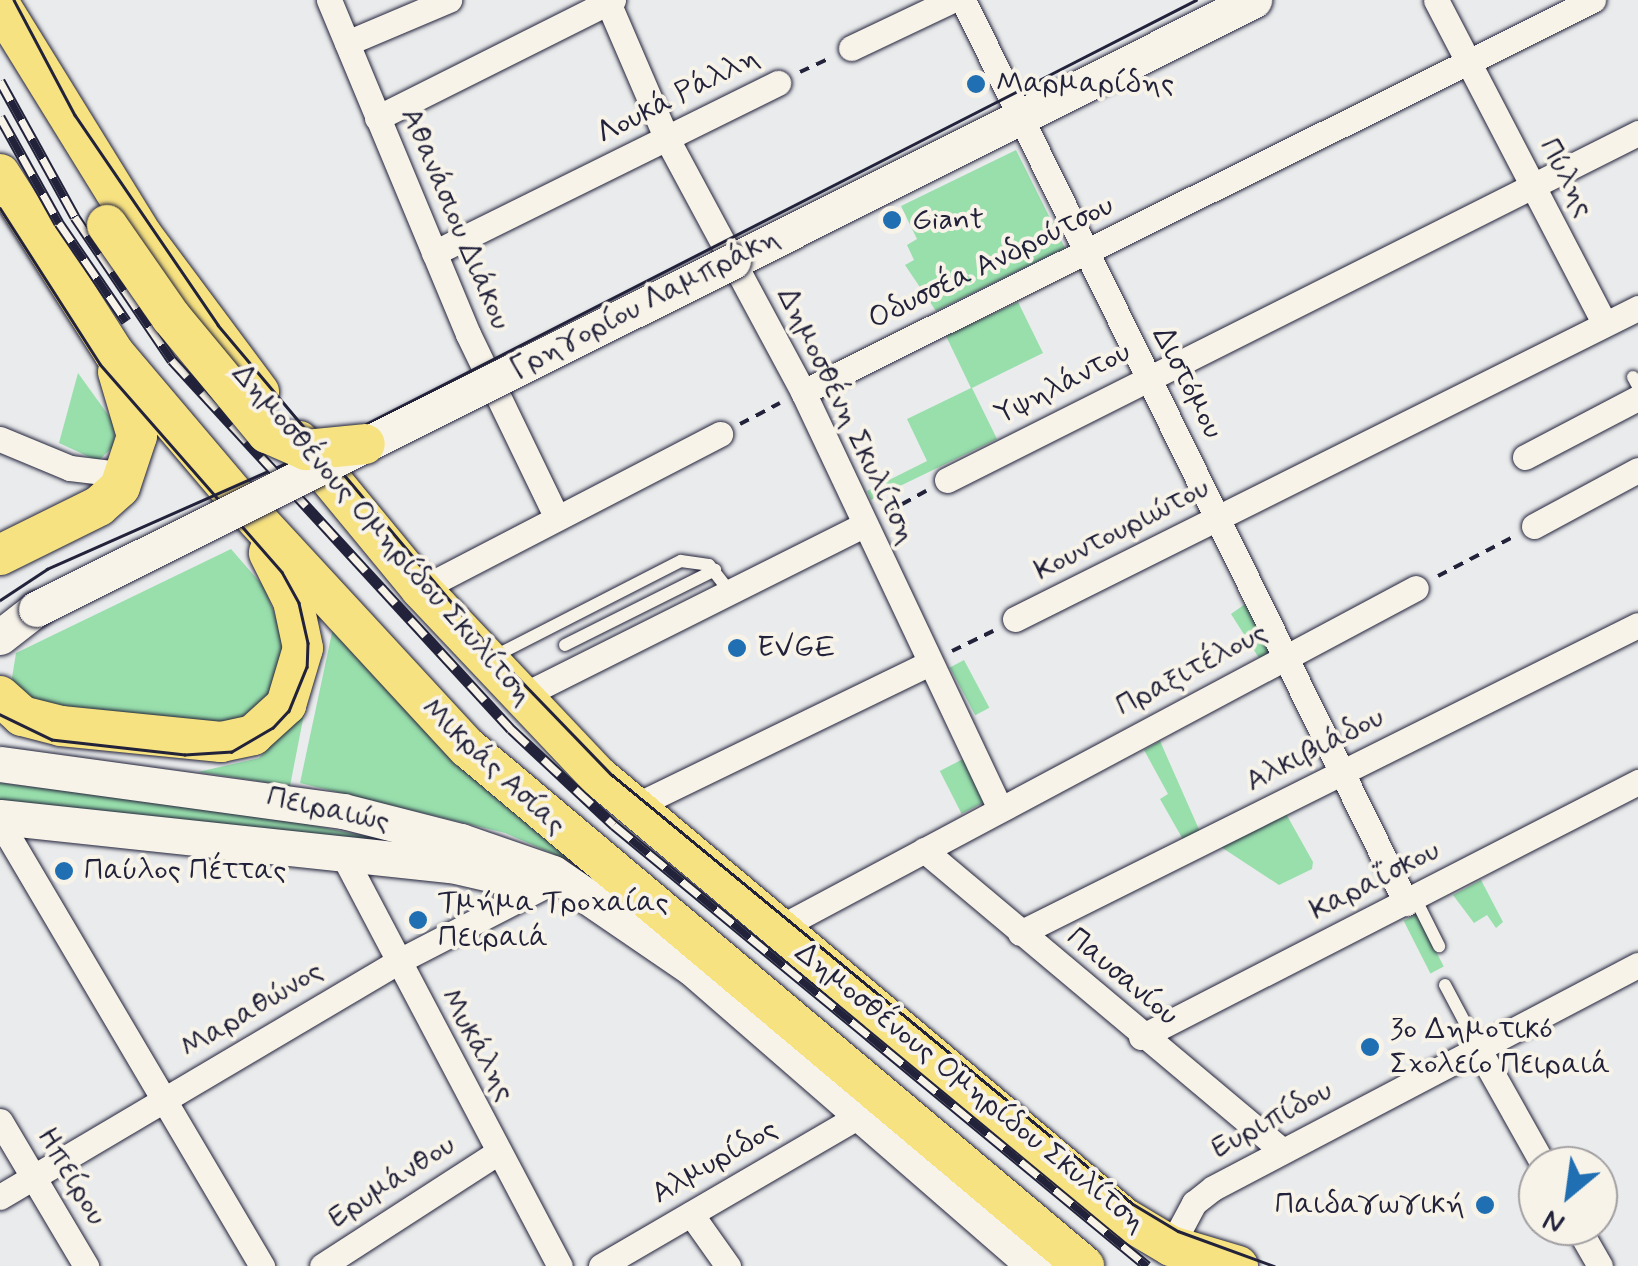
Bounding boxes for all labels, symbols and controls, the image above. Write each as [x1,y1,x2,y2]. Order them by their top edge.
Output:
street label: Λουκά Ράλλη [591,40,765,152]
place label: Μαρμαρίδης [996,66,1174,102]
marker: Μαρμαρίδης [965,73,987,95]
street label: Αθανάσιου Διάκου [392,103,518,335]
street label: Πύλης [1530,132,1602,224]
street label: Οδυσσέα Ανδρούτσου [862,188,1120,338]
place label: Giant [912,202,984,238]
marker: Giant [881,209,903,231]
street label: Γρηγορίου Λαμπράκη [504,220,786,388]
street label: Δημοσθένη Σκυλίτση [768,282,924,550]
street label: Διστόμου [1144,321,1230,445]
street label: Υψηλάντου [989,335,1137,433]
street label: Δημοσθένους Ομηρίδου Σκυλίτση [224,357,540,713]
street label: Κουντουριώτου [1029,470,1215,590]
street label: Πραξιτέλους [1110,615,1274,725]
place label: EVGE [757,630,835,666]
marker: EVGE [726,637,748,659]
street label: Μικράς Ασίας [413,691,573,843]
street label: Αλκιβιάδου [1240,700,1390,800]
street label: Πειραιώς [263,779,393,841]
street label: Καραΐσκου [1304,833,1446,929]
place label: Παύλος Πέττας [84,853,286,889]
marker: Παύλος Πέττας [53,860,75,882]
place label: Τμήμα Τροχαίας Πειραιά [438,885,669,956]
marker: Τμήμα Τροχαίας Πειραιά [407,909,429,931]
street label: Παυσανίου [1059,920,1185,1034]
street label: Δημοσθένους Ομηρίδου Σκυλίτση [787,935,1153,1241]
street label: Μαραθώνος [174,953,330,1067]
street label: Μυκάλης [431,982,523,1108]
place label: 3ο Δημοτικό Σχολείο Πειραιά [1390,1012,1610,1082]
marker: 3ο Δημοτικό Σχολείο Πειραιά [1359,1036,1381,1058]
street label: Ευριπίδου [1205,1073,1339,1167]
street label: Αλμυρίδος [646,1112,784,1212]
street label: Ηπείρου [28,1122,114,1232]
street label: Ερυμάνθου [322,1128,462,1236]
north arrow [1518,1146,1618,1246]
place label: Παιδαγωγική [1275,1187,1465,1223]
marker: Παιδαγωγική [1474,1194,1496,1216]
text: N [1537,1200,1571,1242]

